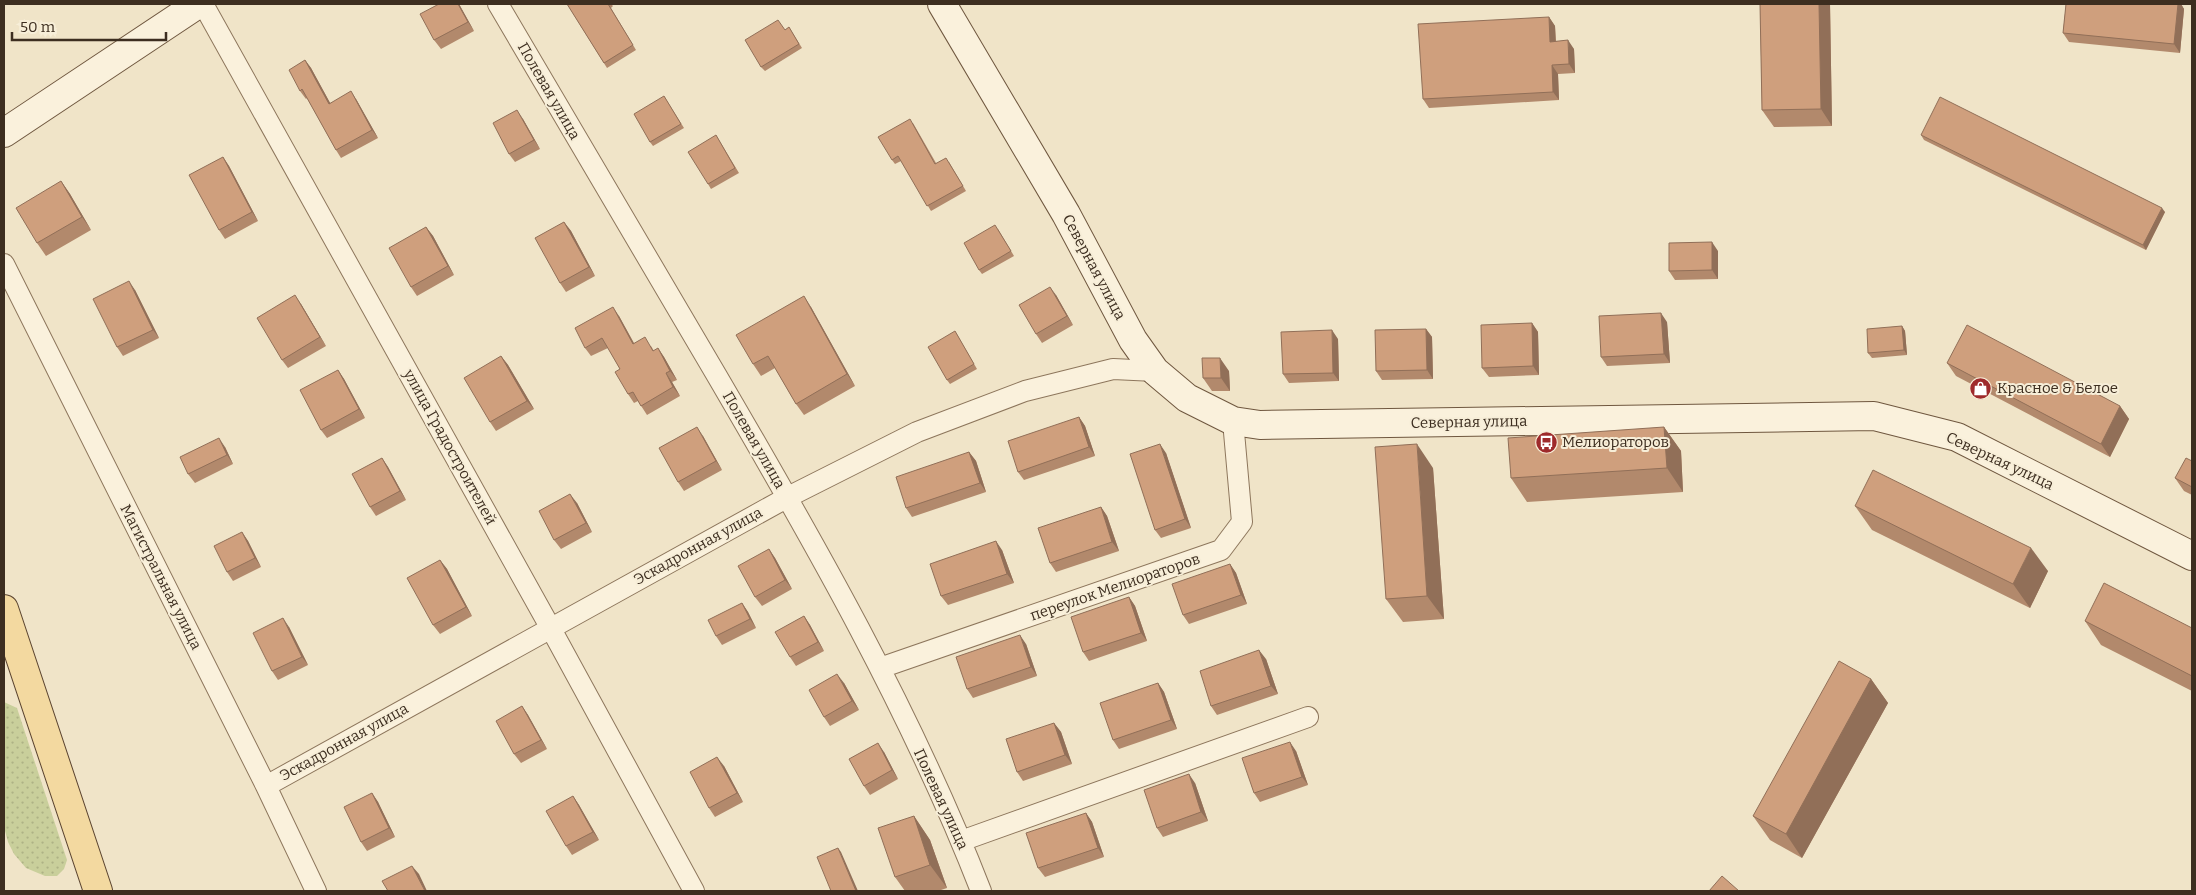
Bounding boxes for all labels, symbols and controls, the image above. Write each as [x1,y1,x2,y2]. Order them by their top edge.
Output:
scale bar [12,10,166,42]
text: 50 m [20,18,56,36]
street label: Полевая улица [514,39,584,143]
street label: Северная улица [1059,211,1129,323]
street label: улица Градостроителей [399,365,500,528]
shop icon: Красное & Белое [1969,376,1993,400]
place label: Красное & Белое [1997,379,2118,397]
street label: Полевая улица [719,388,789,492]
street label: Северная улица [1410,412,1528,432]
street label: Северная улица [1943,428,2057,494]
bus stop icon: Мелиораторов [1534,430,1558,454]
place label: Мелиораторов [1562,433,1669,451]
street label: Магистральная улица [117,501,205,653]
street label: Эскадронная улица [631,503,765,589]
street label: переулок Мелиораторов [1028,549,1202,625]
street label: Эскадронная улица [277,699,411,785]
street label: Полевая улица [910,746,972,852]

